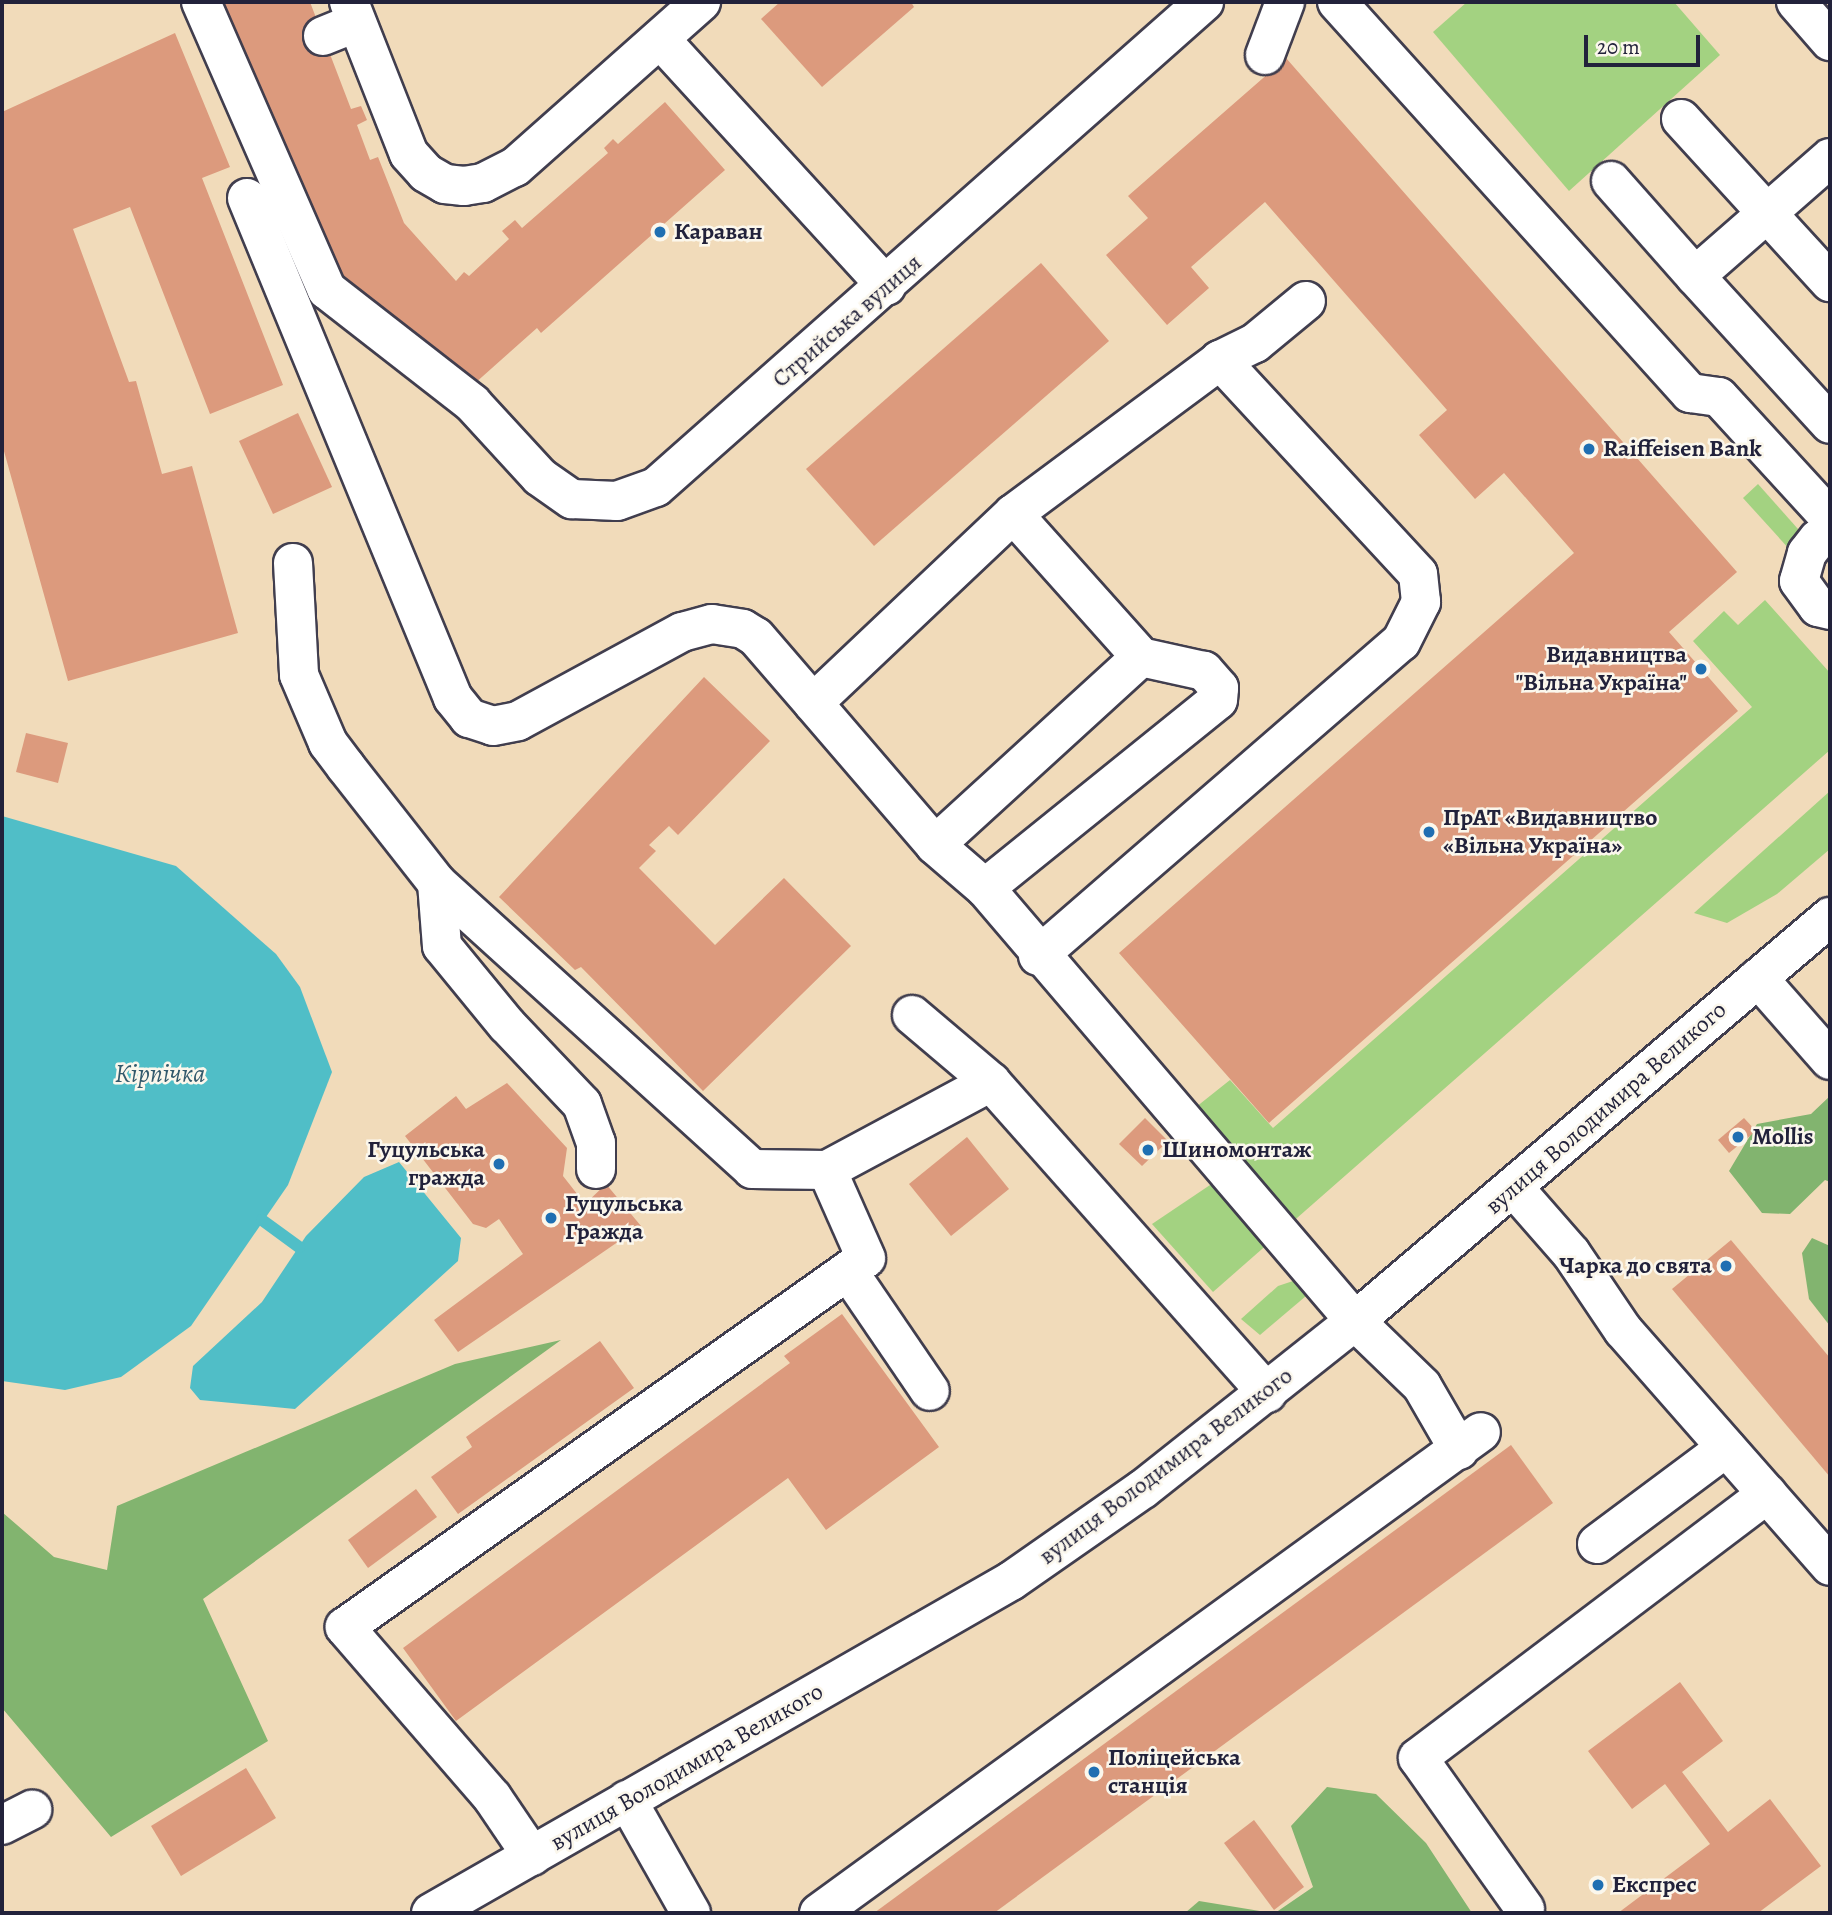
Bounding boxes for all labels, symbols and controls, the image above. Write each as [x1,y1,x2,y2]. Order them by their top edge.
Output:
scale bar [1587,21,1702,65]
text: 20 m [1597,33,1640,61]
place label: Караван [674,218,763,246]
marker: Караван [652,224,668,240]
street label: Стрийська вулиця [766,248,928,394]
place label: Raiffeisen Bank [1603,435,1762,463]
marker: Raiffeisen Bank [1581,441,1597,457]
place label: Видавництва "Вільна Україна" [1515,641,1687,697]
marker: Видавництва "Вільна Україна" [1693,661,1709,677]
place label: ПрАТ «Видавництво «Вільна Україна» [1443,804,1657,860]
marker: ПрАТ «Видавництво «Вільна Україна» [1421,824,1437,840]
street label: вулиця Володимира Великого [1480,995,1732,1221]
water label: Кірпічка [115,1058,205,1090]
place label: Mollis [1752,1123,1814,1151]
marker: Mollis [1730,1129,1746,1145]
place label: Гуцульська гражда [367,1136,485,1192]
place label: Шиномонтаж [1162,1136,1312,1164]
marker: Шиномонтаж [1140,1142,1156,1158]
marker: Гуцульська гражда [491,1156,507,1172]
place label: Гуцульська Гражда [565,1190,683,1246]
marker: Гуцульська Гражда [543,1210,559,1226]
place label: Чарка до свята [1559,1252,1712,1280]
marker: Чарка до свята [1718,1258,1734,1274]
street label: вулиця Володимира Великого [1034,1361,1298,1571]
street label: вулиця Володимира Великого [546,1677,828,1857]
place label: Поліцейська станція [1108,1744,1241,1800]
marker: Поліцейська станція [1086,1764,1102,1780]
place label: Експрес [1612,1871,1697,1899]
marker: Експрес [1590,1877,1606,1893]

